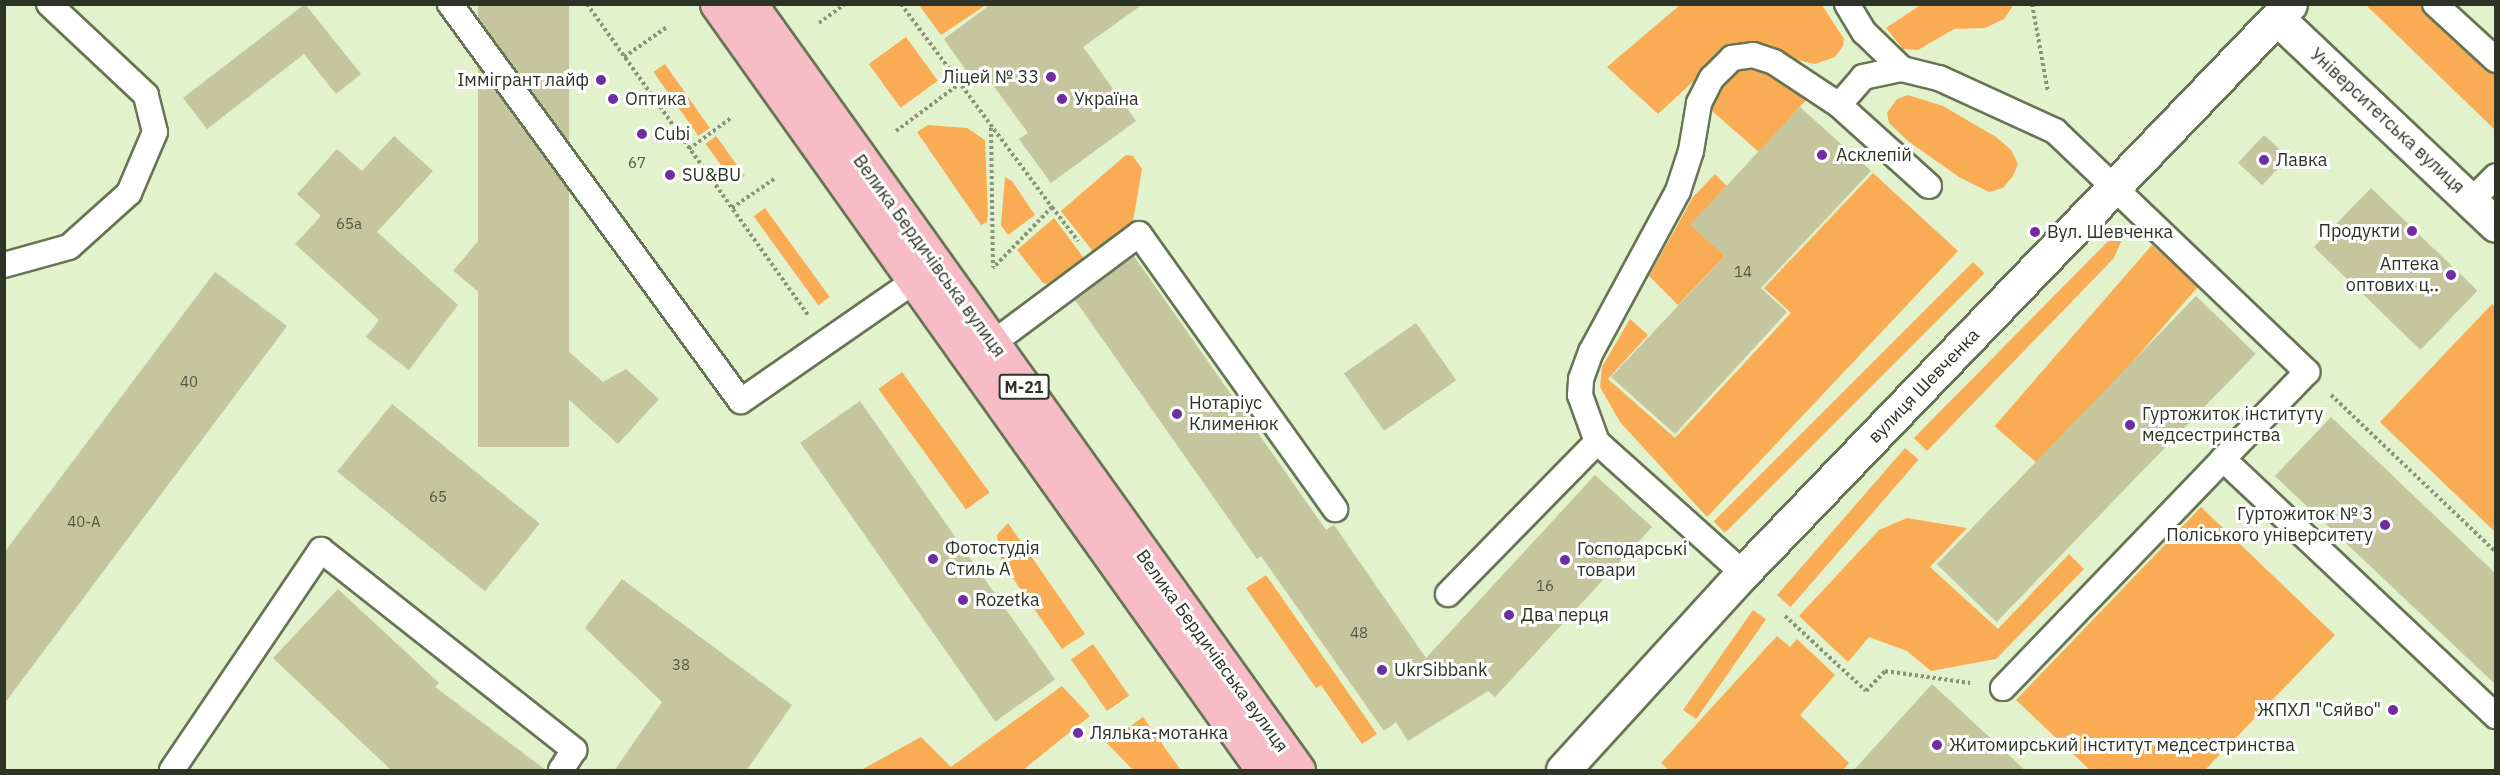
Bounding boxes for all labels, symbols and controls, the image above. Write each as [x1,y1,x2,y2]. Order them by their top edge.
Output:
street label: Університетська вулиця [2305,44,2469,198]
place label: Ліцей № 33 [942,66,1039,88]
place label: Іммігрант лайф [457,69,589,91]
marker: Ліцей № 33 [1044,70,1058,84]
marker: Іммігрант лайф [594,73,608,87]
place label: Оптика [625,88,686,110]
place label: Україна [1074,88,1139,110]
marker: Оптика [606,92,620,106]
marker: Україна [1055,92,1069,106]
place label: Cubi [654,123,690,145]
marker: Cubi [635,127,649,141]
place label: Асклепій [1836,144,1912,166]
marker: Асклепій [1813,146,1831,164]
place label: Лавка [2276,149,2327,171]
street label: Велика Бердичівська вулиця [848,151,1010,361]
marker: Лавка [2257,153,2271,167]
house number: 67 [628,154,646,172]
place label: SU&BU [682,164,741,186]
marker: SU&BU [663,168,677,182]
house number: 65а [336,215,362,233]
place label: Продукти [2318,220,2400,242]
place label: Вул. Шевченка [2047,221,2173,243]
marker: Продукти [2405,224,2419,238]
marker: Вул. Шевченка [2028,225,2042,239]
place label: Аптека оптових ц‥ [2346,254,2439,296]
house number: 14 [1734,263,1752,281]
marker: Аптека оптових ц‥ [2444,268,2458,282]
street label: вулиця Шевченка [1864,324,1984,448]
house number: 40 [180,373,198,391]
road number: М-21 [998,374,1050,400]
place label: Нотаріус Клименюк [1189,393,1279,436]
place label: Гуртожиток інституту медсестринства [2142,404,2323,446]
marker: Нотаріус Клименюк [1170,407,1184,421]
marker: Гуртожиток інституту медсестринства [2123,418,2137,432]
house number: 65 [429,488,447,506]
place label: Гуртожиток № 3 Поліського університету [2166,504,2373,546]
house number: 40-А [67,513,101,531]
marker: Гуртожиток № 3 Поліського університету [2378,518,2392,532]
place label: Фотостудія Стиль А [945,538,1040,580]
place label: Господарські товари [1577,539,1687,582]
street label: Велика Бердичівська вулиця [1131,546,1293,756]
marker: Фотостудія Стиль А [926,552,940,566]
marker: Господарські товари [1558,553,1572,567]
house number: 16 [1536,577,1554,595]
place label: Rozetka [975,589,1040,611]
marker: Rozetka [956,593,970,607]
place label: Два перця [1521,604,1609,626]
marker: Два перця [1502,608,1516,622]
house number: 48 [1350,624,1368,642]
house number: 38 [672,656,690,674]
place label: UkrSibbank [1394,659,1488,681]
marker: UkrSibbank [1375,663,1389,677]
place label: ЖПХЛ "Сяйво" [2257,699,2381,721]
marker: ЖПХЛ "Сяйво" [2386,703,2400,717]
place label: Лялька-мотанка [1090,722,1228,744]
marker: Лялька-мотанка [1071,726,1085,740]
place label: Житомирський інститут медсестринства [1949,734,2295,756]
marker: Житомирський інститут медсестринства [1930,738,1944,752]

